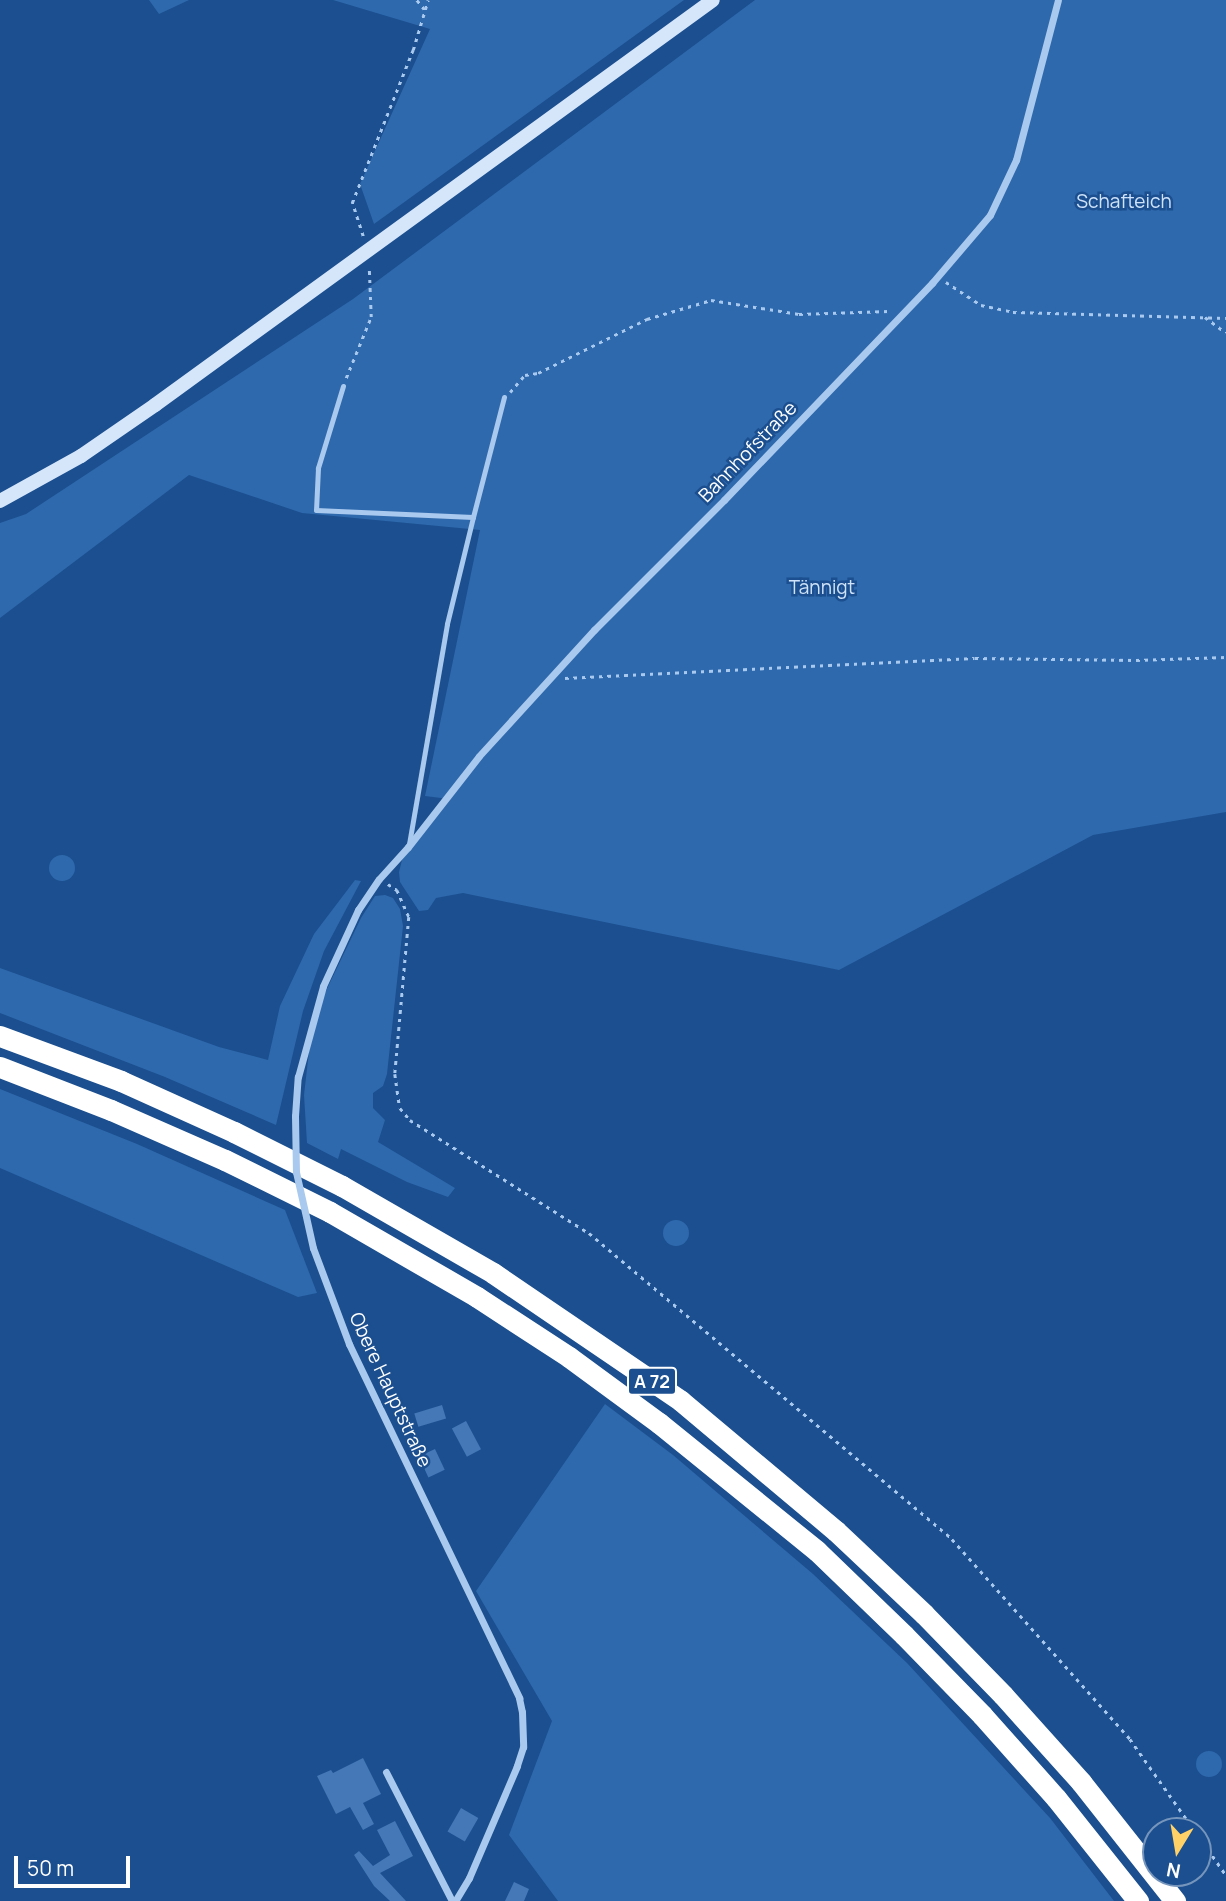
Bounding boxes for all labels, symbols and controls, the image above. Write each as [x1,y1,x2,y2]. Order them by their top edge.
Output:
park label: Schafteich [1076,191,1172,213]
street label: Bahnhofstraße [694,397,802,507]
park label: Tännigt [789,577,855,599]
street label: Obere Hauptstraße [344,1309,436,1471]
road number: A 72 [626,1366,678,1396]
north arrow [1142,1817,1212,1887]
scale bar [18,1842,133,1886]
text: 50 m [27,1854,74,1882]
text: N [1164,1857,1183,1885]

